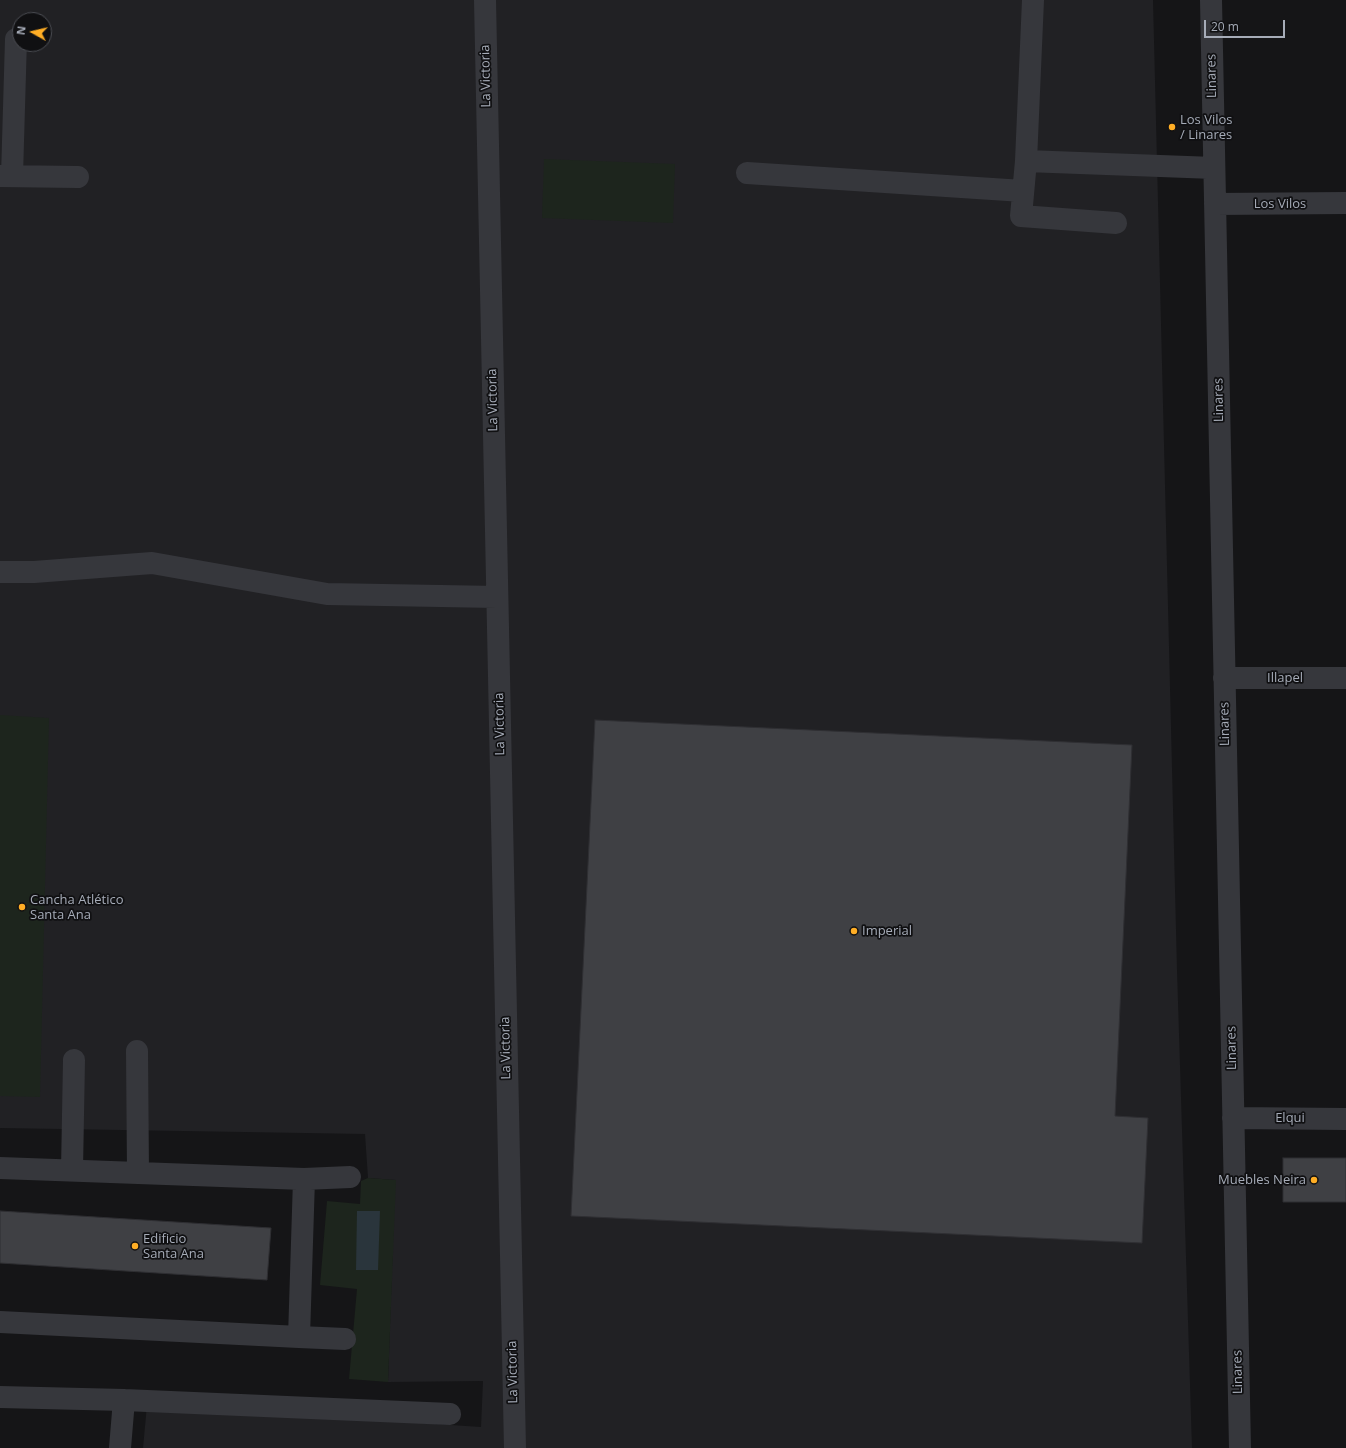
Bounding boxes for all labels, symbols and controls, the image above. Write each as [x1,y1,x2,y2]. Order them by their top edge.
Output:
north arrow [12,12,52,52]
scale bar [1206,12,1287,38]
text: 20 m [1211,18,1239,35]
text: N [13,25,29,36]
street label: La Victoria [478,44,494,108]
street label: Linares [1204,54,1220,98]
place label: Los Vilos / Linares [1180,112,1233,143]
marker: Los Vilos / Linares [1167,122,1177,132]
street label: Los Vilos [1254,196,1306,212]
street label: La Victoria [485,368,501,432]
street label: Linares [1211,378,1227,422]
street label: Illapel [1267,670,1303,686]
street label: La Victoria [492,692,508,756]
street label: Linares [1217,702,1233,746]
place label: Cancha Atlético Santa Ana [30,892,124,923]
marker: Cancha Atlético Santa Ana [17,902,27,912]
place label: Imperial [862,923,912,939]
marker: Imperial [849,926,859,936]
street label: La Victoria [498,1016,514,1080]
street label: Linares [1224,1026,1240,1070]
street label: Elqui [1275,1110,1305,1126]
place label: Muebles Neira [1218,1172,1306,1188]
marker: Muebles Neira [1309,1175,1319,1185]
place label: Edificio Santa Ana [143,1231,204,1262]
marker: Edificio Santa Ana [130,1241,140,1251]
street label: La Victoria [505,1340,521,1404]
street label: Linares [1230,1350,1246,1394]

